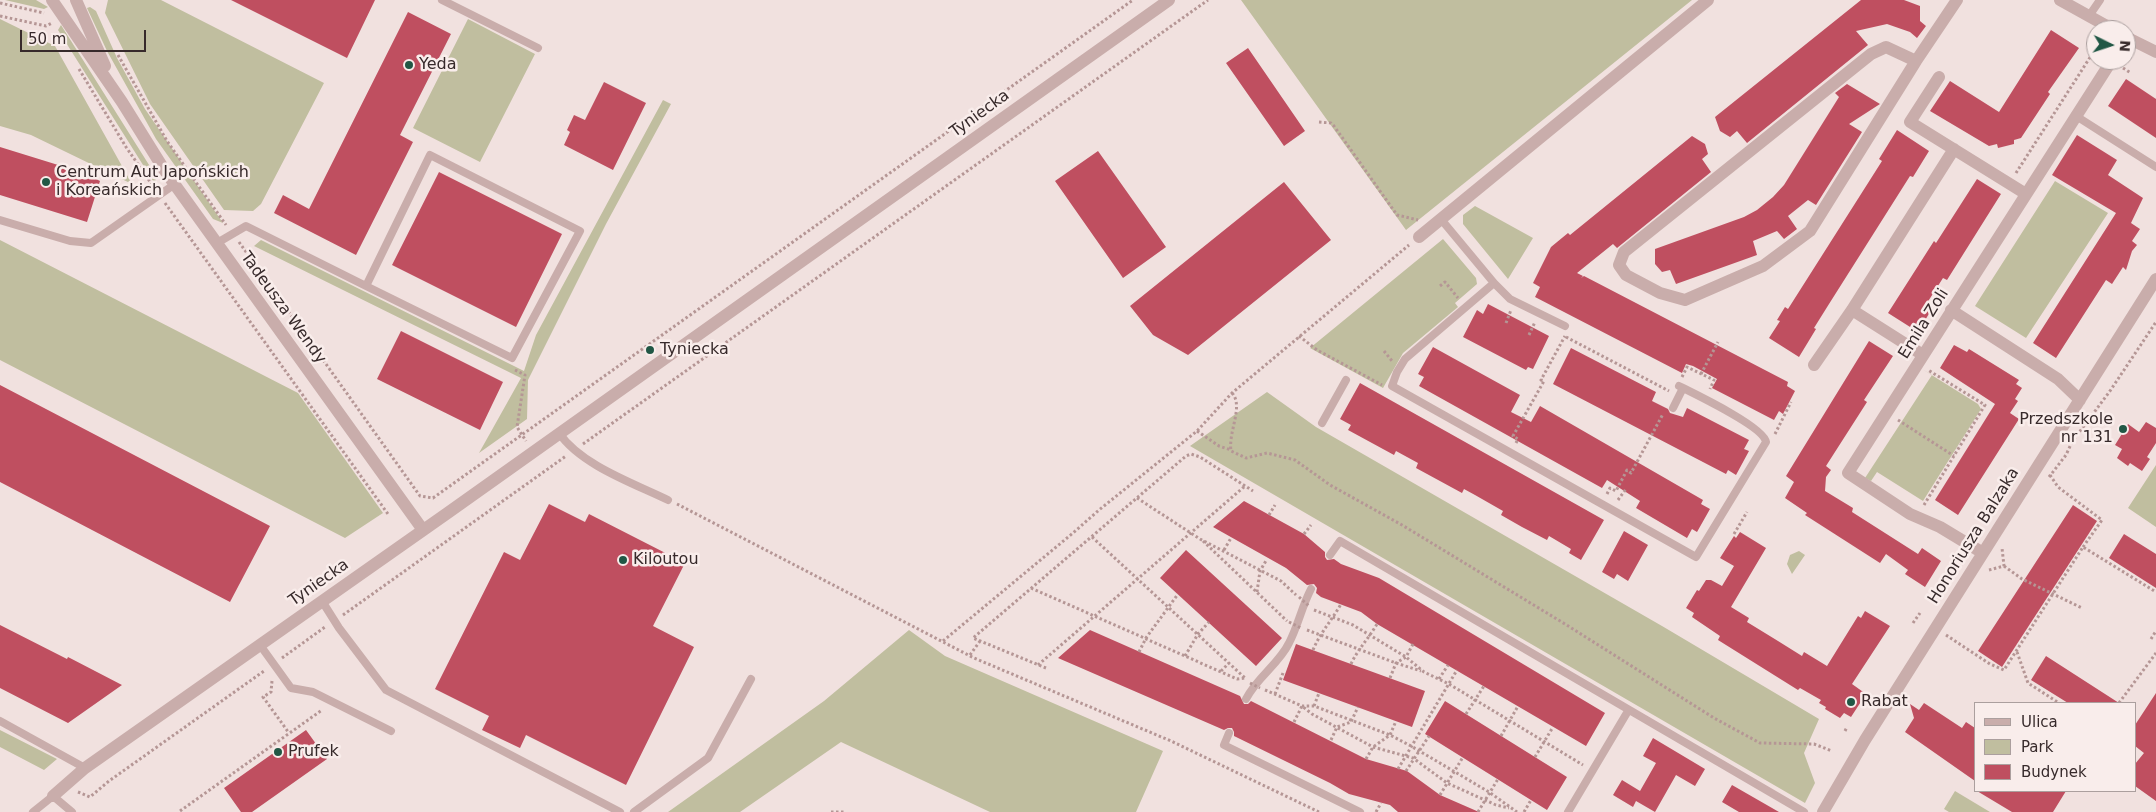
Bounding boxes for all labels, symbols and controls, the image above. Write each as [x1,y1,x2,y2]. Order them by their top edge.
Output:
scale bar [22,20,149,52]
north arrow [2086,20,2136,70]
text: 50 m [28,30,66,48]
text: N [2117,40,2133,52]
place label: Yeda [419,55,456,75]
marker: Yeda [403,59,415,71]
street label: Tyniecka [947,86,1013,142]
place label: Centrum Aut Japońskich i Koreańskich [56,163,249,201]
marker: Centrum Aut Japońskich i Koreańskich [40,176,52,188]
street label: Tadeusza Wendy [236,248,330,368]
street label: Emila Zoli [1895,285,1953,363]
place label: Tyniecka [660,340,729,360]
marker: Tyniecka [644,344,656,356]
place label: Przedszkole nr 131 [2019,410,2113,448]
marker: Przedszkole nr 131 [2117,423,2129,435]
street label: Honoriusza Balzaka [1924,464,2024,608]
place label: Kiloutou [633,550,699,570]
marker: Kiloutou [617,554,629,566]
street label: Tyniecka [285,555,353,611]
place label: Rabat [1861,692,1908,712]
marker: Rabat [1845,696,1857,708]
legend [1974,702,2136,792]
text: Ulica [2021,713,2058,731]
text: Park [2021,738,2053,756]
place label: Prufek [288,742,339,762]
marker: Prufek [272,746,284,758]
text: Budynek [2021,763,2087,781]

